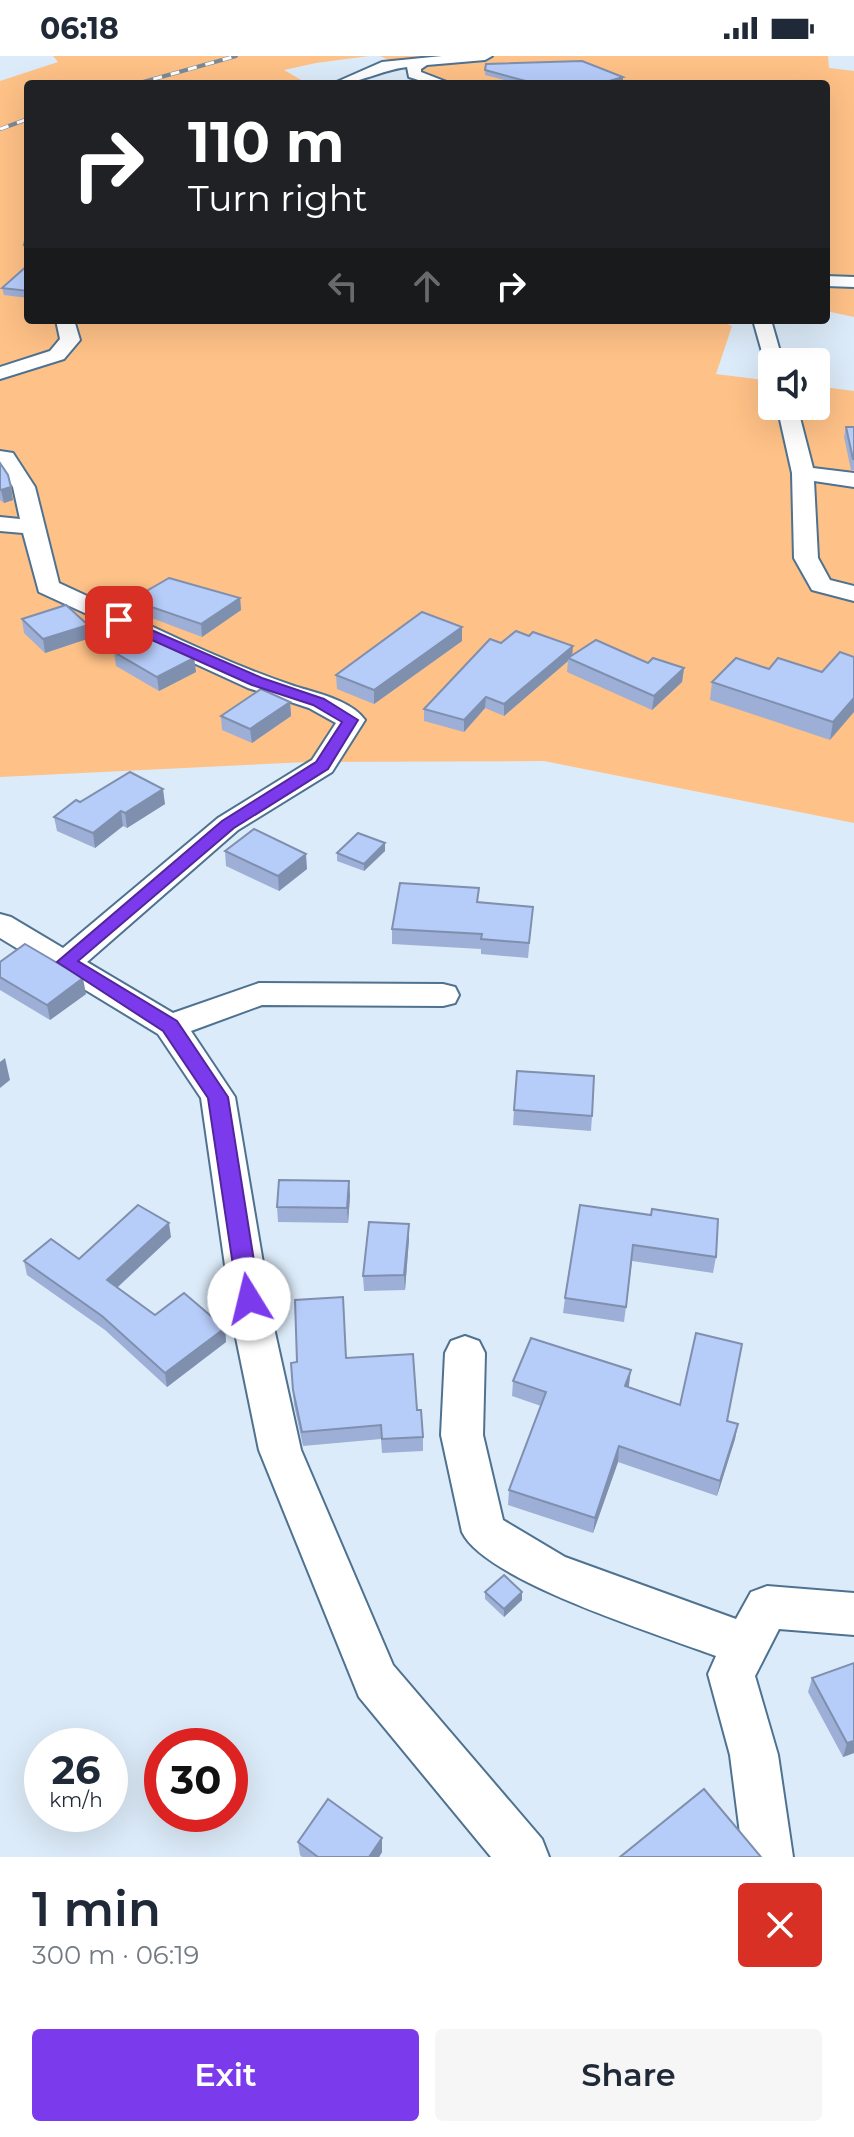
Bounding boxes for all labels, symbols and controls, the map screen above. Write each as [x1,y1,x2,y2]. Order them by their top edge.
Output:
text: 06:18 [40,10,119,47]
text: 110 m [188,108,345,176]
icon: right [56,112,160,216]
text: Turn right [188,176,368,220]
icon: left [321,264,365,308]
icon: ahead [405,264,449,308]
icon: right [489,264,533,308]
map controls [758,348,830,420]
button: sound [758,348,830,420]
pin [85,586,153,654]
icon: arrive [97,598,141,642]
position arrow [207,1257,291,1341]
speed limit sign: 30 [144,1728,248,1832]
text: 26 [51,1745,101,1794]
text: km/h [49,1788,103,1812]
text: 1 min [32,1880,161,1938]
button: close [738,1883,822,1967]
text: 300 m · 06:19 [32,1939,199,1971]
button: Exit [32,2029,419,2121]
button: Share [435,2029,822,2121]

